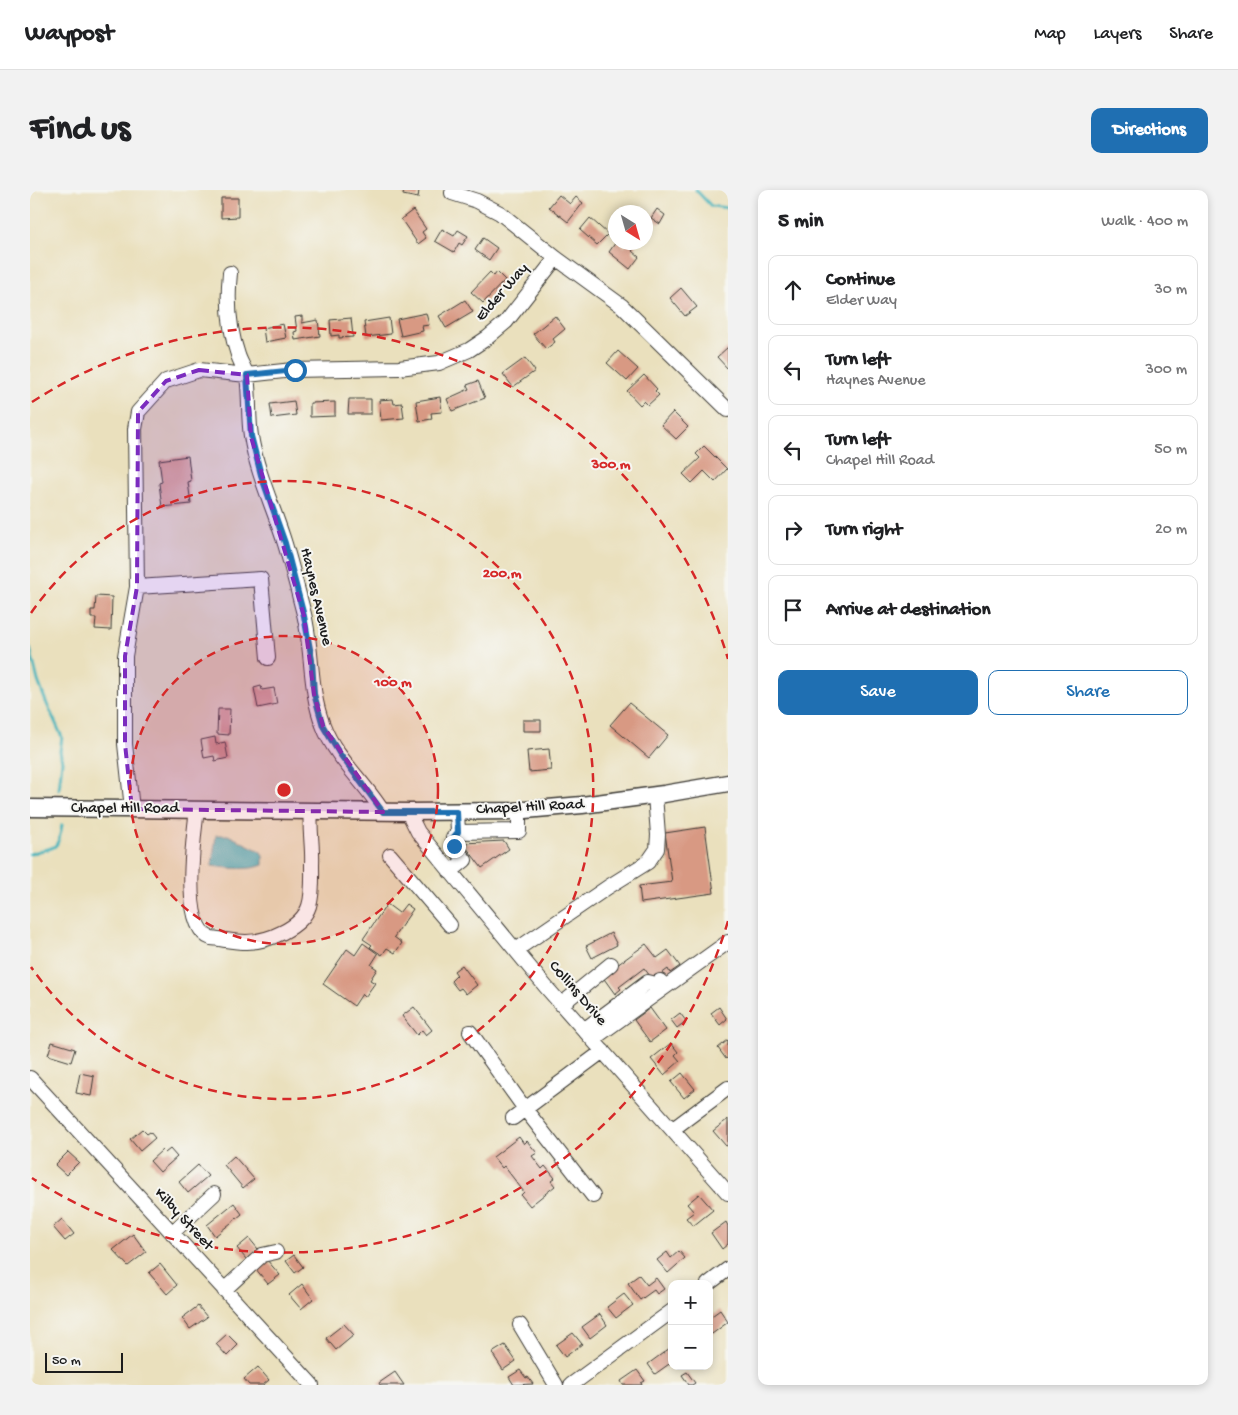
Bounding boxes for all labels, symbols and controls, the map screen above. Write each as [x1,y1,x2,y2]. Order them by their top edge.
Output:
text: Waypost [25,20,113,49]
text: Map [1034,24,1066,45]
text: Layers [1094,24,1141,45]
text: Share [1169,24,1213,45]
button: Directions [1091,108,1208,153]
text: Find us [30,110,130,151]
north arrow [608,205,653,250]
text: 5 min [778,210,823,235]
text: Walk · 400 m [1101,213,1188,232]
street label: Elder Way [473,260,534,326]
text: Continue [826,269,895,292]
icon: ahead [779,276,807,304]
text: 30 m [1154,281,1187,300]
text: Elder Way [826,292,897,311]
text: Turn left [826,349,890,372]
icon: left [779,356,807,384]
route start [284,359,307,382]
text: 300 m [1145,361,1187,380]
text: Haynes Avenue [826,372,926,391]
text: Turn left [826,429,890,452]
icon: left [779,436,807,464]
text: 50 m [1154,441,1187,460]
text: Chapel Hill Road [826,452,934,471]
text: 300 m [590,456,631,474]
icon: right [779,516,807,544]
text: Turn right [826,519,902,542]
text: 20 m [1155,521,1187,540]
street label: Haynes Avenue [295,546,336,648]
text: 200 m [483,565,522,583]
icon: arrive [779,596,807,624]
text: Arrive at destination [826,599,990,622]
button: Save [778,670,978,715]
button: Share [988,670,1188,715]
text: 100 m [373,674,412,692]
centre of rings [275,781,293,799]
street label: Chapel Hill Road [476,796,586,820]
street label: Chapel Hill Road [71,800,181,819]
route end [443,835,466,858]
street label: Collins Drive [544,958,611,1031]
street label: Kilby Street [149,1185,218,1256]
map controls [668,1280,713,1370]
button: + [668,1280,713,1325]
button: − [668,1325,713,1370]
scale bar [45,1350,122,1373]
text: 50 m [52,1353,81,1370]

